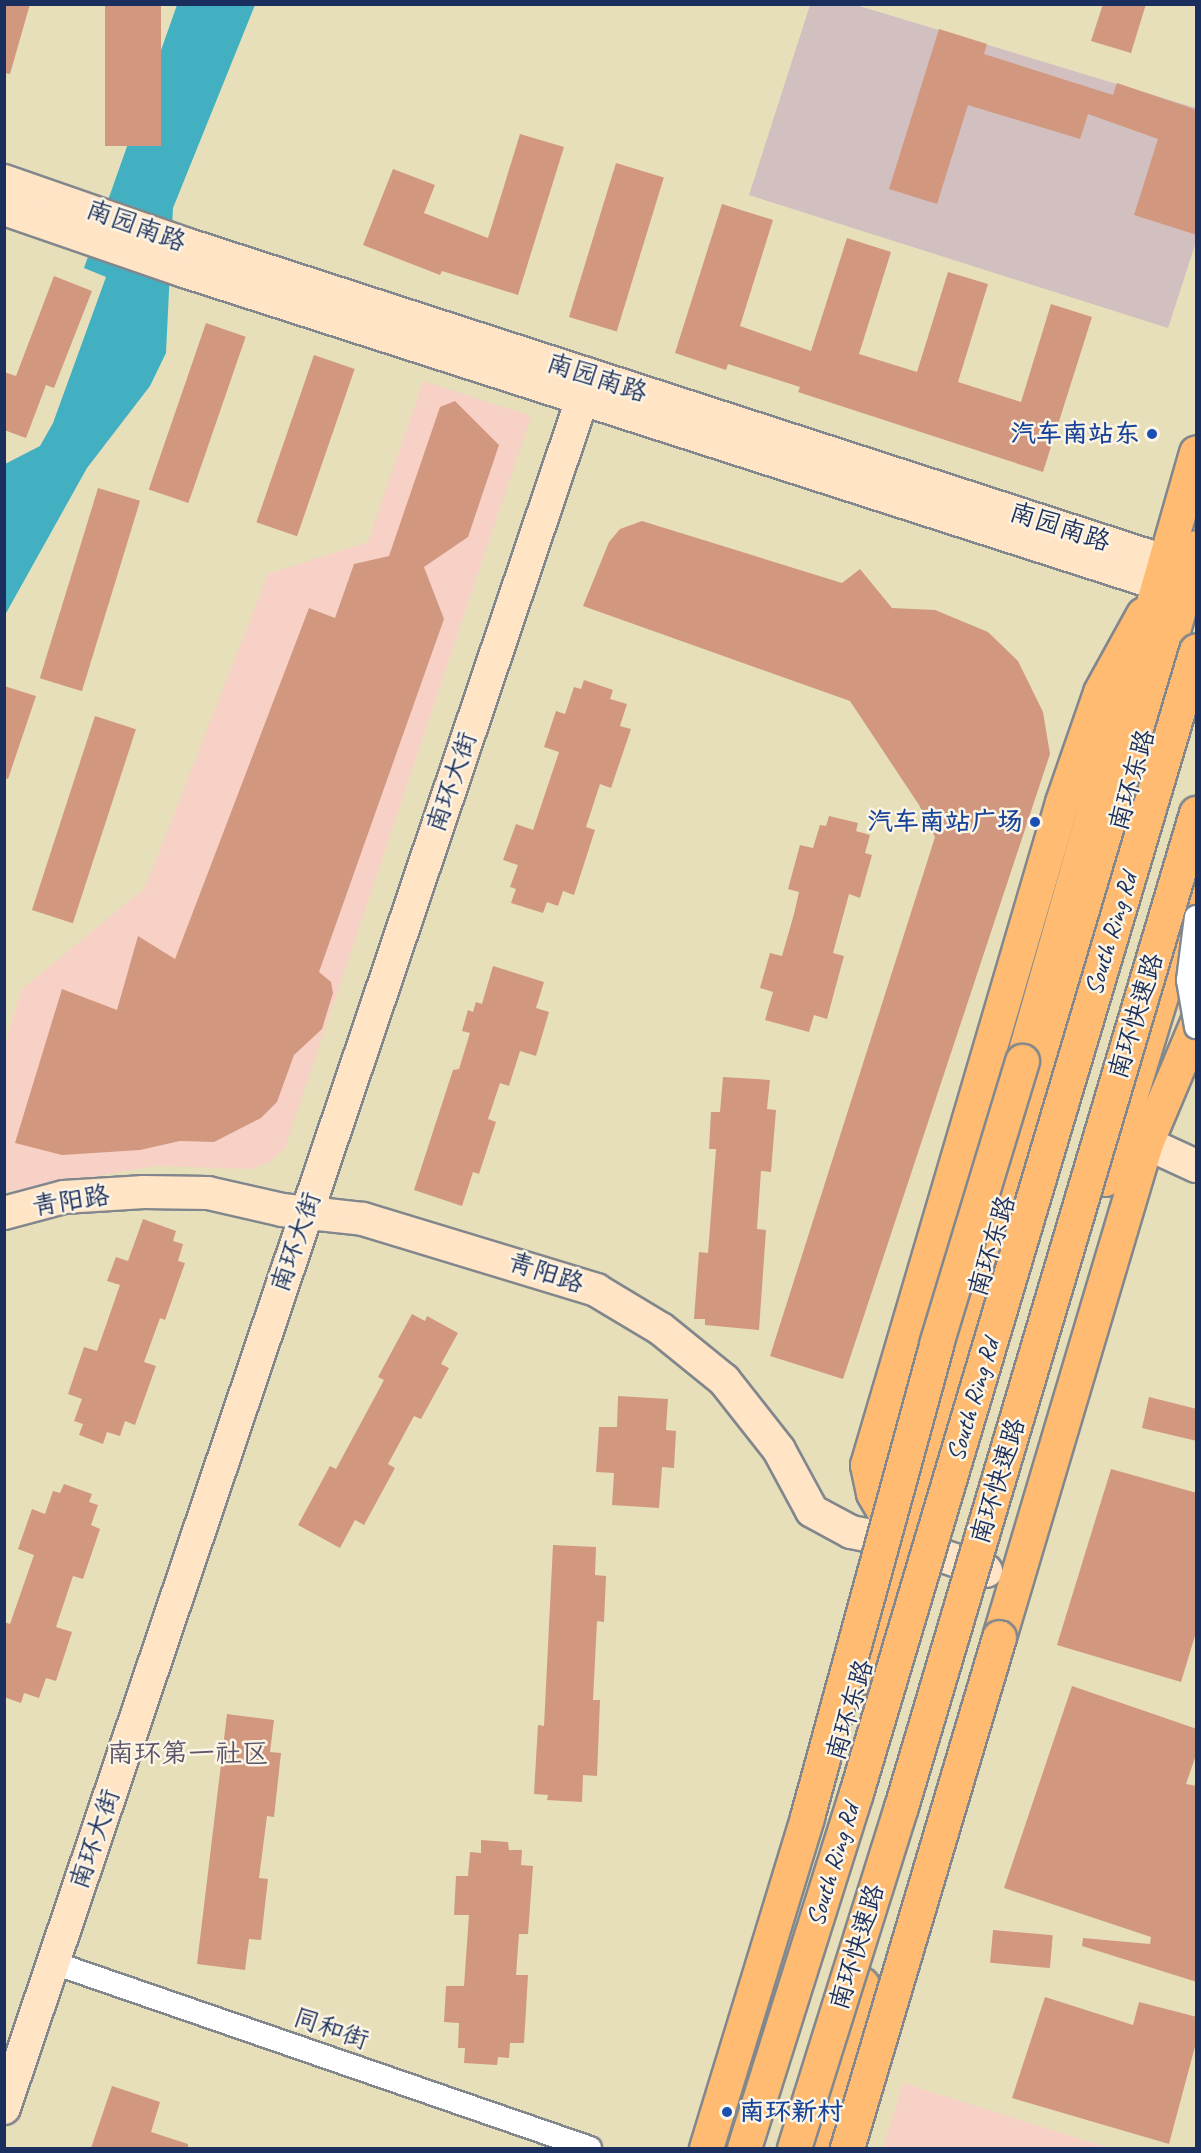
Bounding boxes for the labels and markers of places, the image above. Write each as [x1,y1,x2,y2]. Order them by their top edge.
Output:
place label: 汽车南站东 [1010,418,1140,450]
marker: 汽车南站东 [1145,427,1159,441]
place label: 汽车南站广场 [867,806,1023,838]
marker: 汽车南站广场 [1028,815,1042,829]
place label: 南环新村 [739,2096,843,2128]
marker: 南环新村 [720,2105,734,2119]

